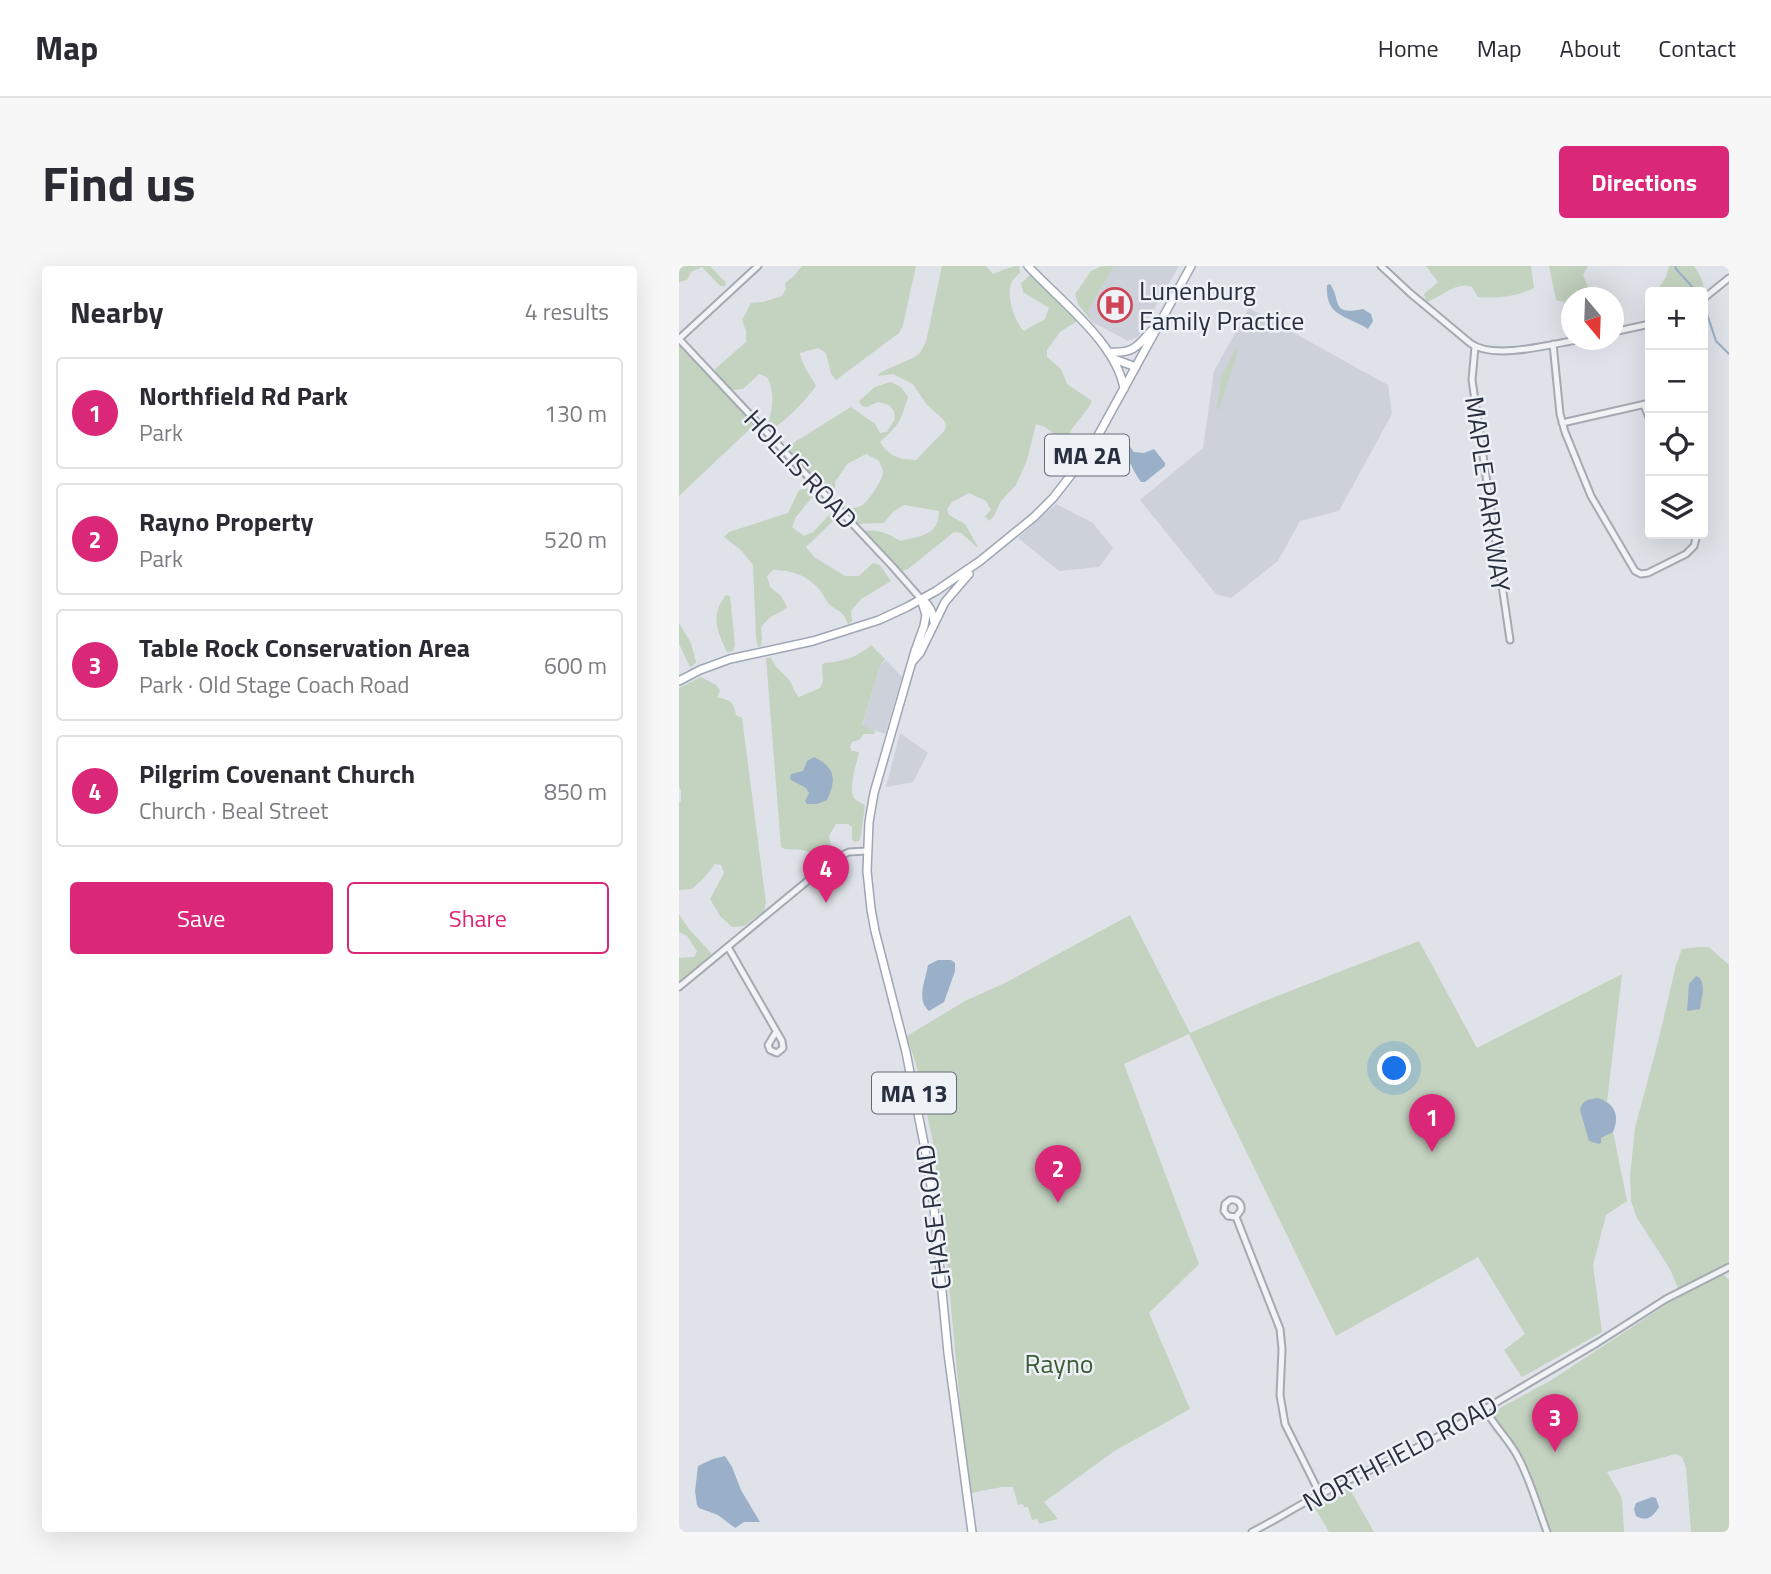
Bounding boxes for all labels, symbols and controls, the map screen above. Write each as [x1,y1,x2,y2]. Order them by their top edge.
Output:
text: Map [35,23,98,73]
text: Home [1378,30,1439,66]
text: Map [1477,30,1522,66]
text: About [1560,30,1620,66]
text: Contact [1658,30,1736,66]
text: Find us [42,145,196,220]
button: Directions [1559,146,1729,218]
place label: Lunenburg Family Practice [1139,271,1304,340]
hospital icon: Lunenburg Family Practice [1096,286,1134,324]
north arrow [1561,287,1624,350]
map controls [1645,287,1708,539]
button: + [1645,287,1708,350]
text: Nearby [70,289,163,335]
text: 4 results [525,294,609,329]
button: − [1645,350,1708,413]
text: Northfield Rd Park [139,376,348,415]
street label: MAPLE PARKWAY [1455,394,1521,594]
text: 1 [89,396,101,431]
text: 130 m [544,396,607,431]
street label: HOLLIS ROAD [735,400,867,538]
button: locate [1645,413,1708,476]
text: Park [139,415,183,450]
road number: MA 2A [1045,434,1129,476]
button: layers [1645,476,1708,539]
text: Rayno Property [139,502,313,541]
text: 2 [89,522,101,557]
text: 520 m [544,522,607,557]
text: Park [139,541,183,576]
text: Table Rock Conservation Area [139,628,470,667]
text: 3 [89,648,101,683]
text: 600 m [544,648,607,683]
text: Park · Old Stage Coach Road [139,667,409,702]
text: Pilgrim Covenant Church [139,754,415,793]
text: 4 [89,774,101,809]
text: 850 m [544,774,607,809]
text: Church · Beal Street [139,793,328,828]
pin: 4 [803,845,849,903]
button: Save [70,882,333,954]
button: Share [347,882,609,954]
your location [1377,1051,1411,1085]
road number: MA 13 [872,1072,956,1114]
pin: 1 [1409,1094,1455,1152]
street label: CHASE ROAD [905,1142,961,1292]
pin: 2 [1035,1145,1081,1203]
park label: Rayno [1024,1344,1094,1383]
street label: NORTHFIELD ROAD [1295,1385,1505,1521]
pin: 3 [1532,1394,1578,1452]

